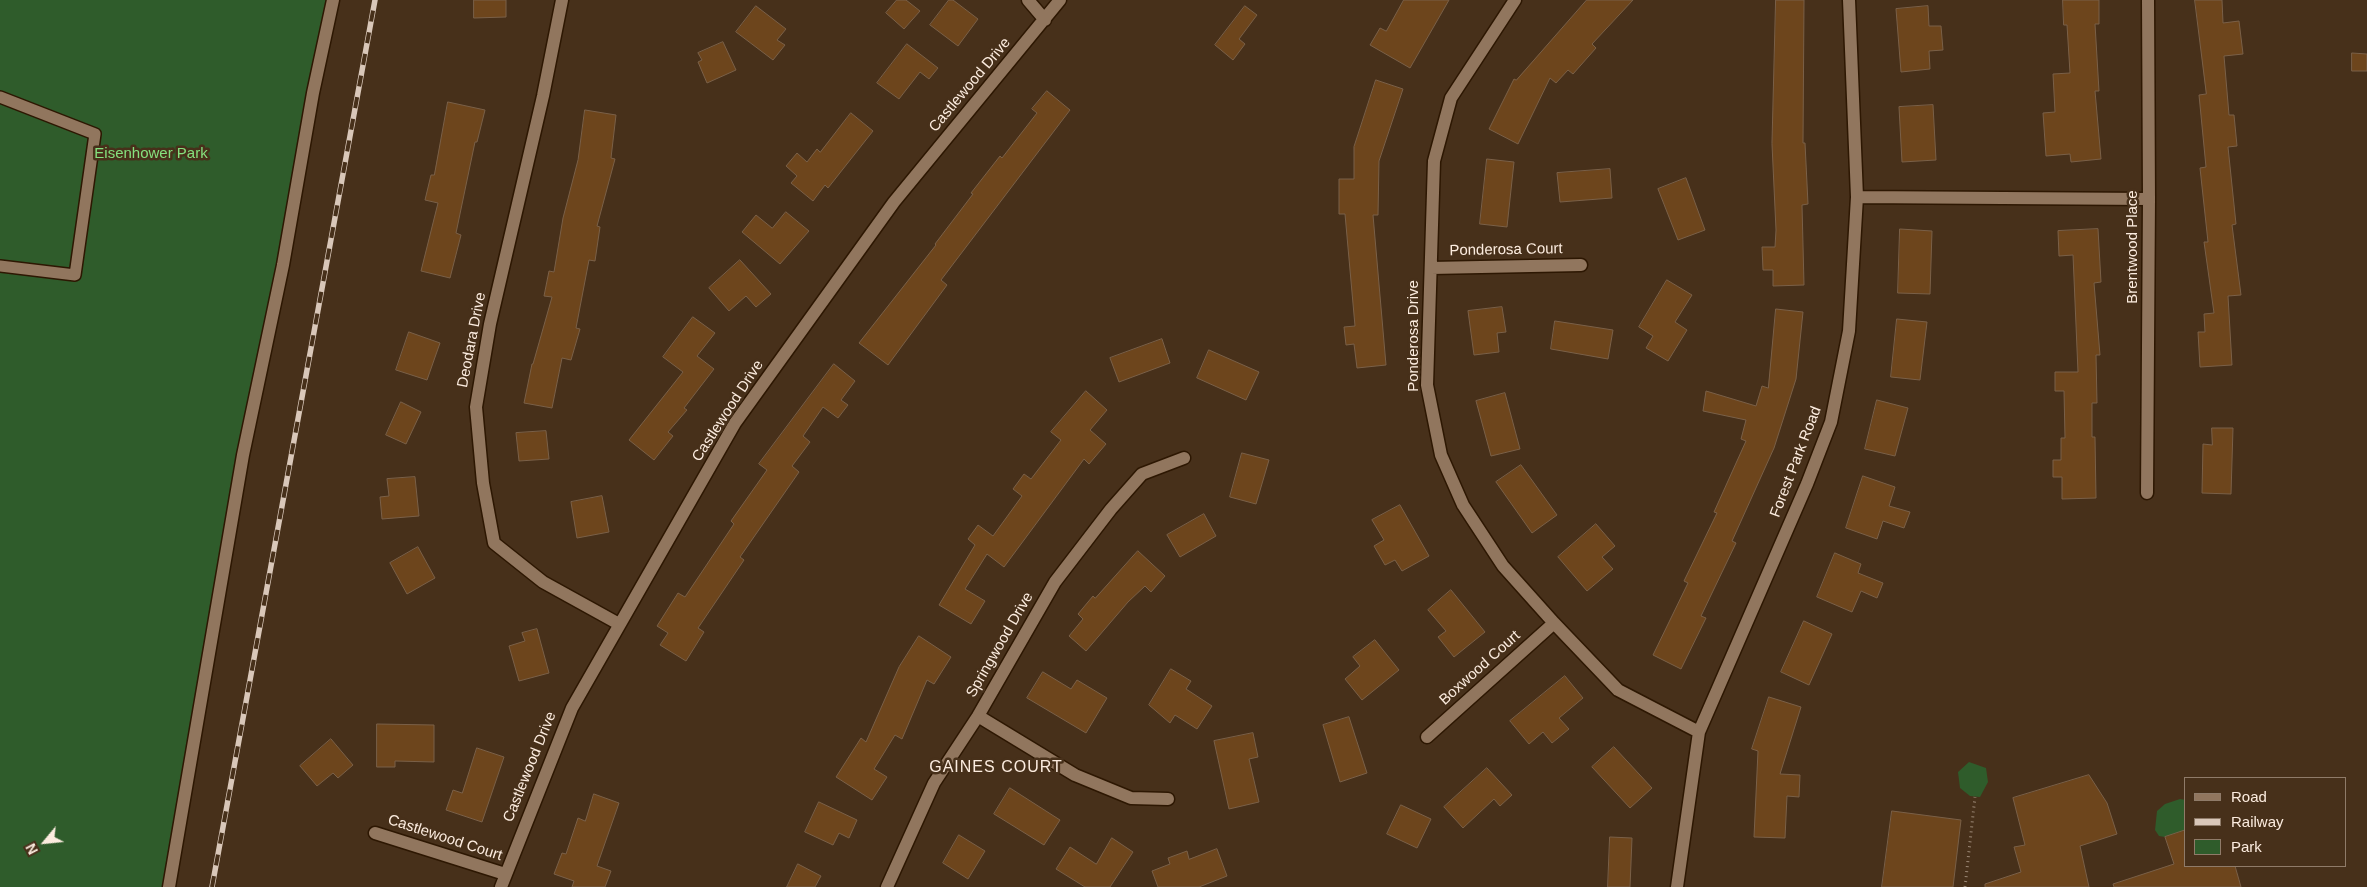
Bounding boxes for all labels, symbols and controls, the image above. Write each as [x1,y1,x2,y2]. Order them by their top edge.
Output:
street label: Castlewood Drive [925,34,1015,136]
park label: Eisenhower Park [94,145,208,163]
street label: Brentwood Place [2124,190,2142,304]
street label: Ponderosa Court [1449,240,1563,260]
street label: Ponderosa Drive [1405,280,1423,392]
street label: Deodara Drive [454,291,490,389]
street label: Castlewood Drive [688,357,768,465]
street label: Forest Park Road [1767,404,1825,520]
street label: Springwood Drive [963,589,1037,701]
street label: Boxwood Court [1436,627,1524,709]
street label: Castlewood Drive [500,709,560,825]
district label: GAINES COURT [928,758,1064,778]
legend [2184,777,2347,867]
text: Road [2231,788,2267,805]
street label: Castlewood Court [386,811,504,865]
text: Railway [2231,813,2284,830]
north arrow [20,817,70,867]
text: Park [2231,838,2262,855]
text: N [22,841,41,857]

